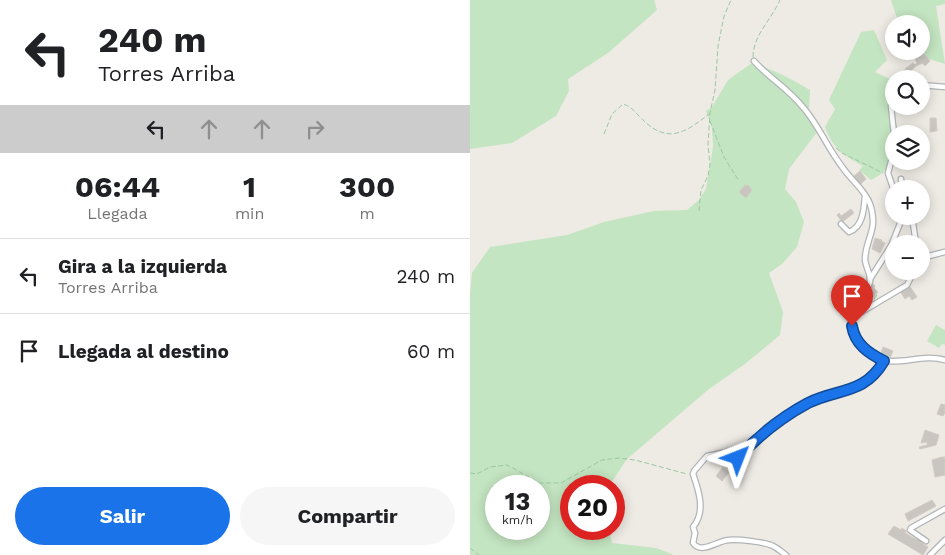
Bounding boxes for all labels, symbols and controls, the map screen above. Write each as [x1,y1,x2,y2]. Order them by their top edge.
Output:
map controls [885,15,930,280]
button: sound [885,15,930,60]
text: 240 m [98,19,207,61]
icon: left [15,20,80,85]
text: Torres Arriba [98,61,235,86]
button: search [885,70,930,115]
icon: left [142,115,170,143]
icon: ahead [195,115,223,143]
icon: ahead [248,115,276,143]
icon: right [301,115,329,143]
button: layers [885,125,930,170]
text: 06:44 [75,169,160,204]
text: 1 [243,169,256,204]
text: 300 [339,169,395,204]
button: + [885,180,930,225]
text: Llegada [87,204,148,223]
text: min [235,204,264,223]
text: m [360,204,375,223]
button: − [885,235,930,280]
text: Gira a la izquierda [58,255,227,278]
icon: left [15,262,43,290]
text: 240 m [396,265,455,288]
pin [831,275,873,326]
text: Torres Arriba [58,278,158,297]
icon: arrive [838,282,866,310]
icon: arrive [15,337,43,365]
text: Llegada al destino [58,340,229,363]
text: 60 m [407,340,455,363]
position arrow [711,431,763,483]
speed limit sign: 20 [560,475,625,540]
button: Salir [15,487,230,545]
button: Compartir [240,487,455,545]
text: 13 [505,487,530,516]
text: km/h [502,513,533,527]

